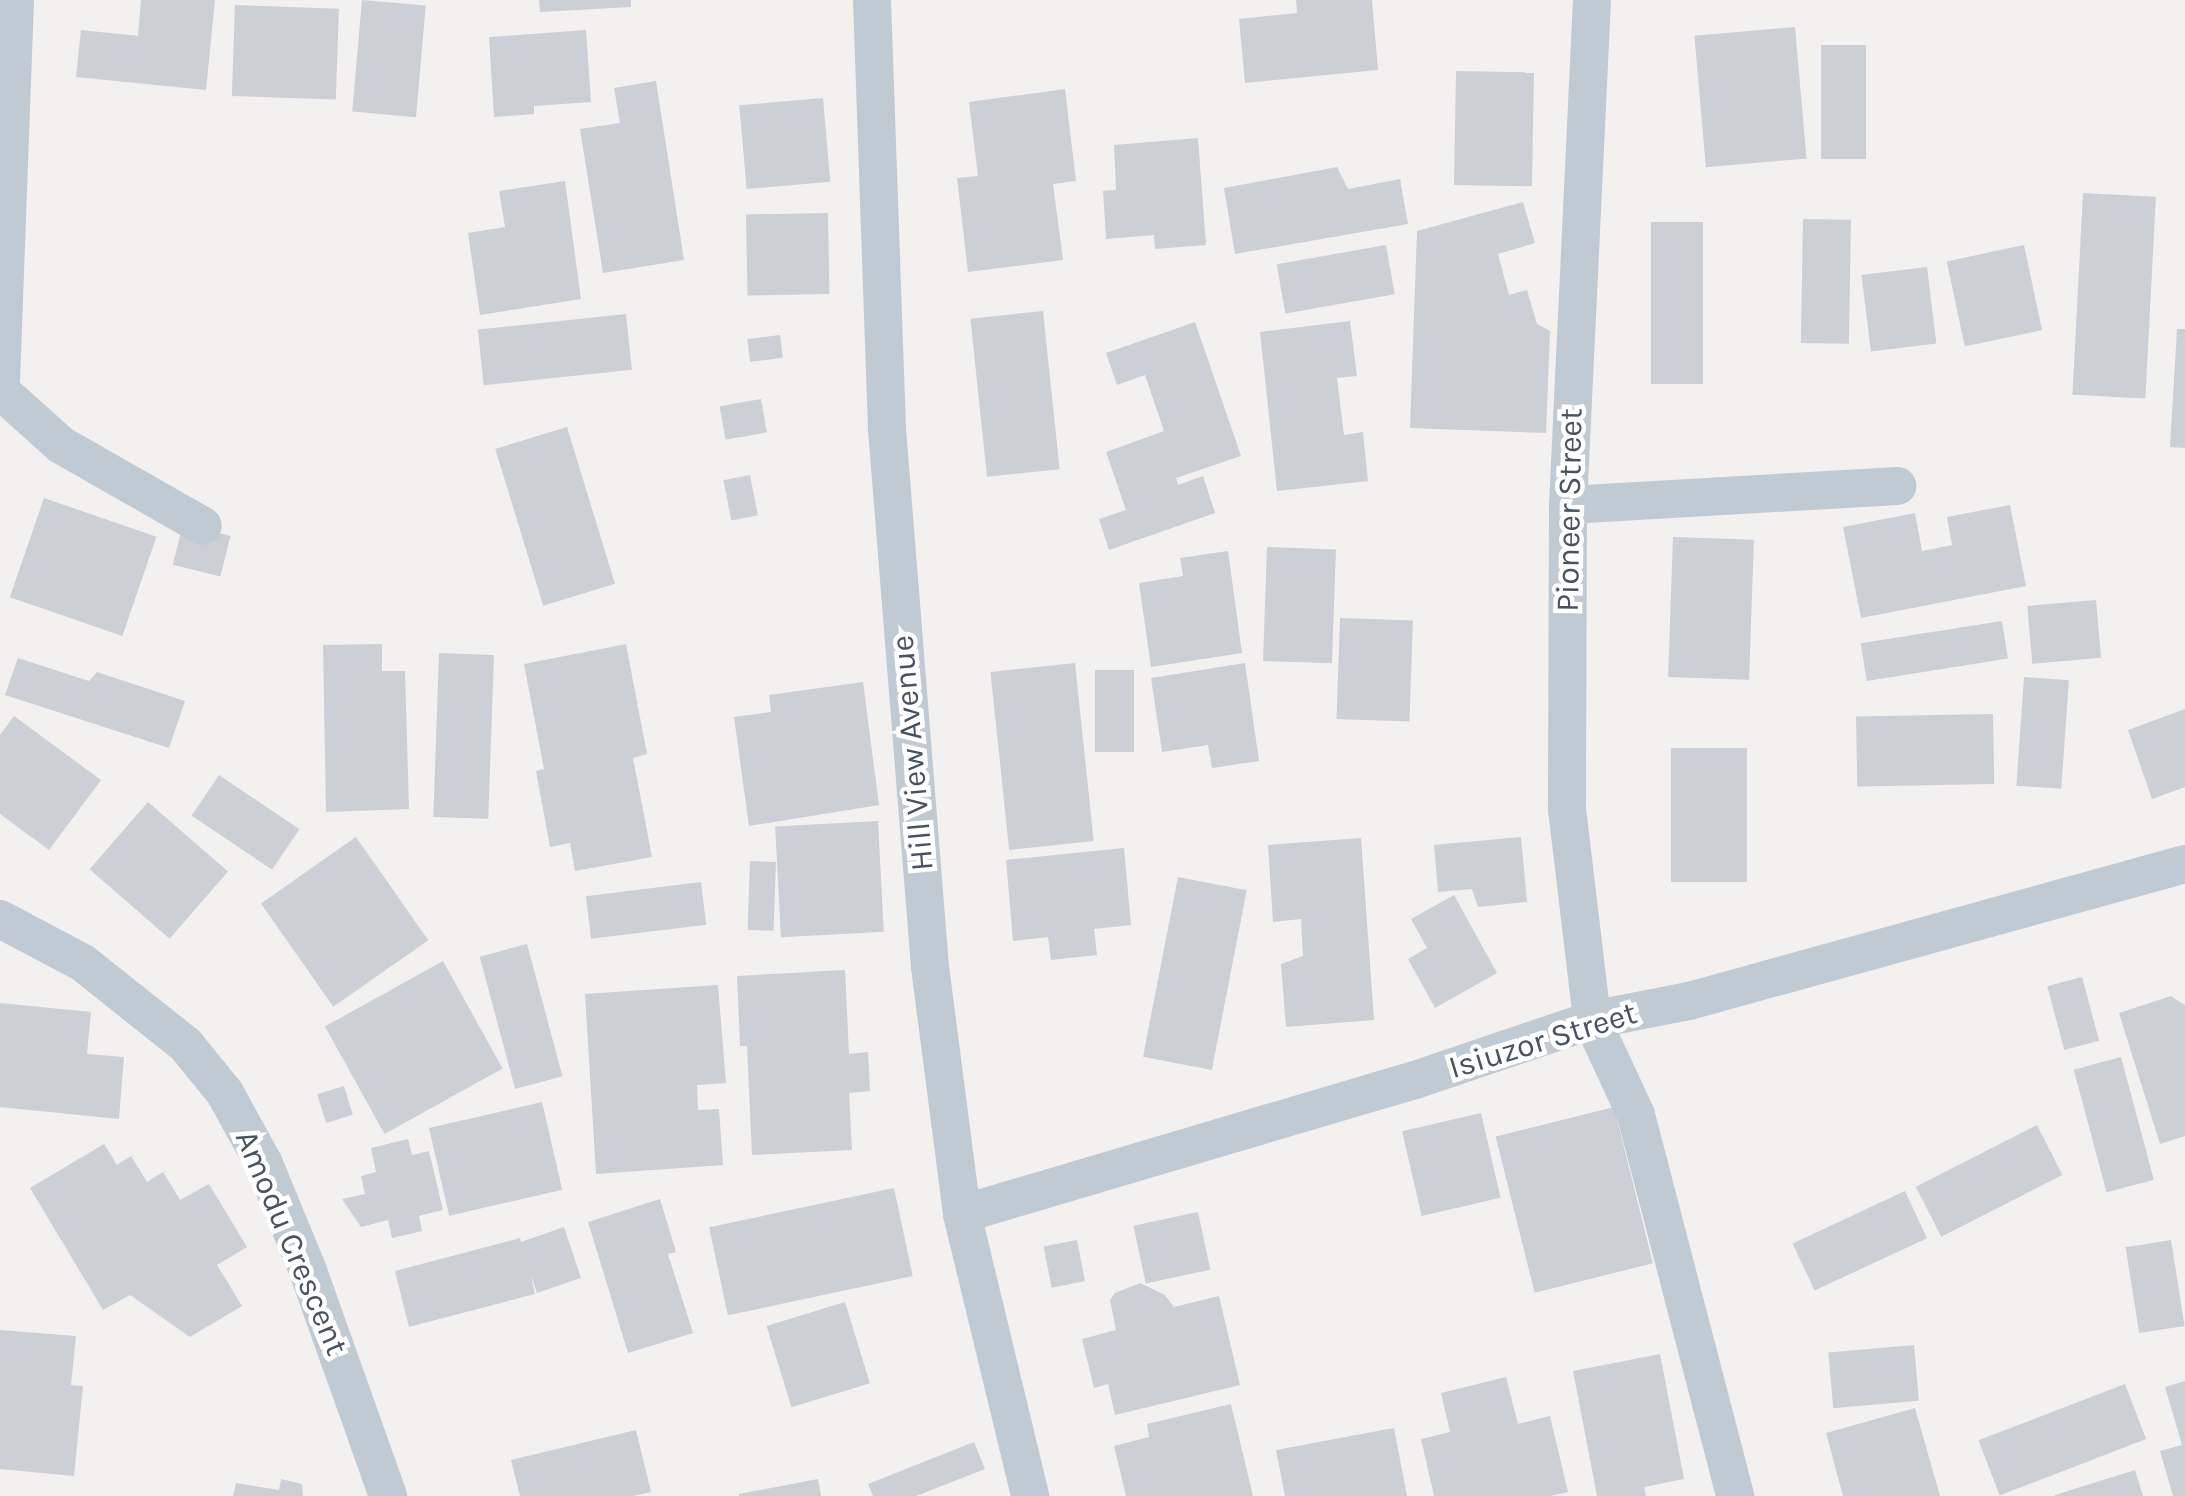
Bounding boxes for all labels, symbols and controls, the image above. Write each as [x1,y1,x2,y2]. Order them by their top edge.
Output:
street label: Pioneer Street [1549,408,1591,612]
street label: Hill View Avenue [884,634,942,872]
street label: Isiuzor Street [1444,994,1642,1088]
street label: Amodu Crescent [226,1125,356,1361]

